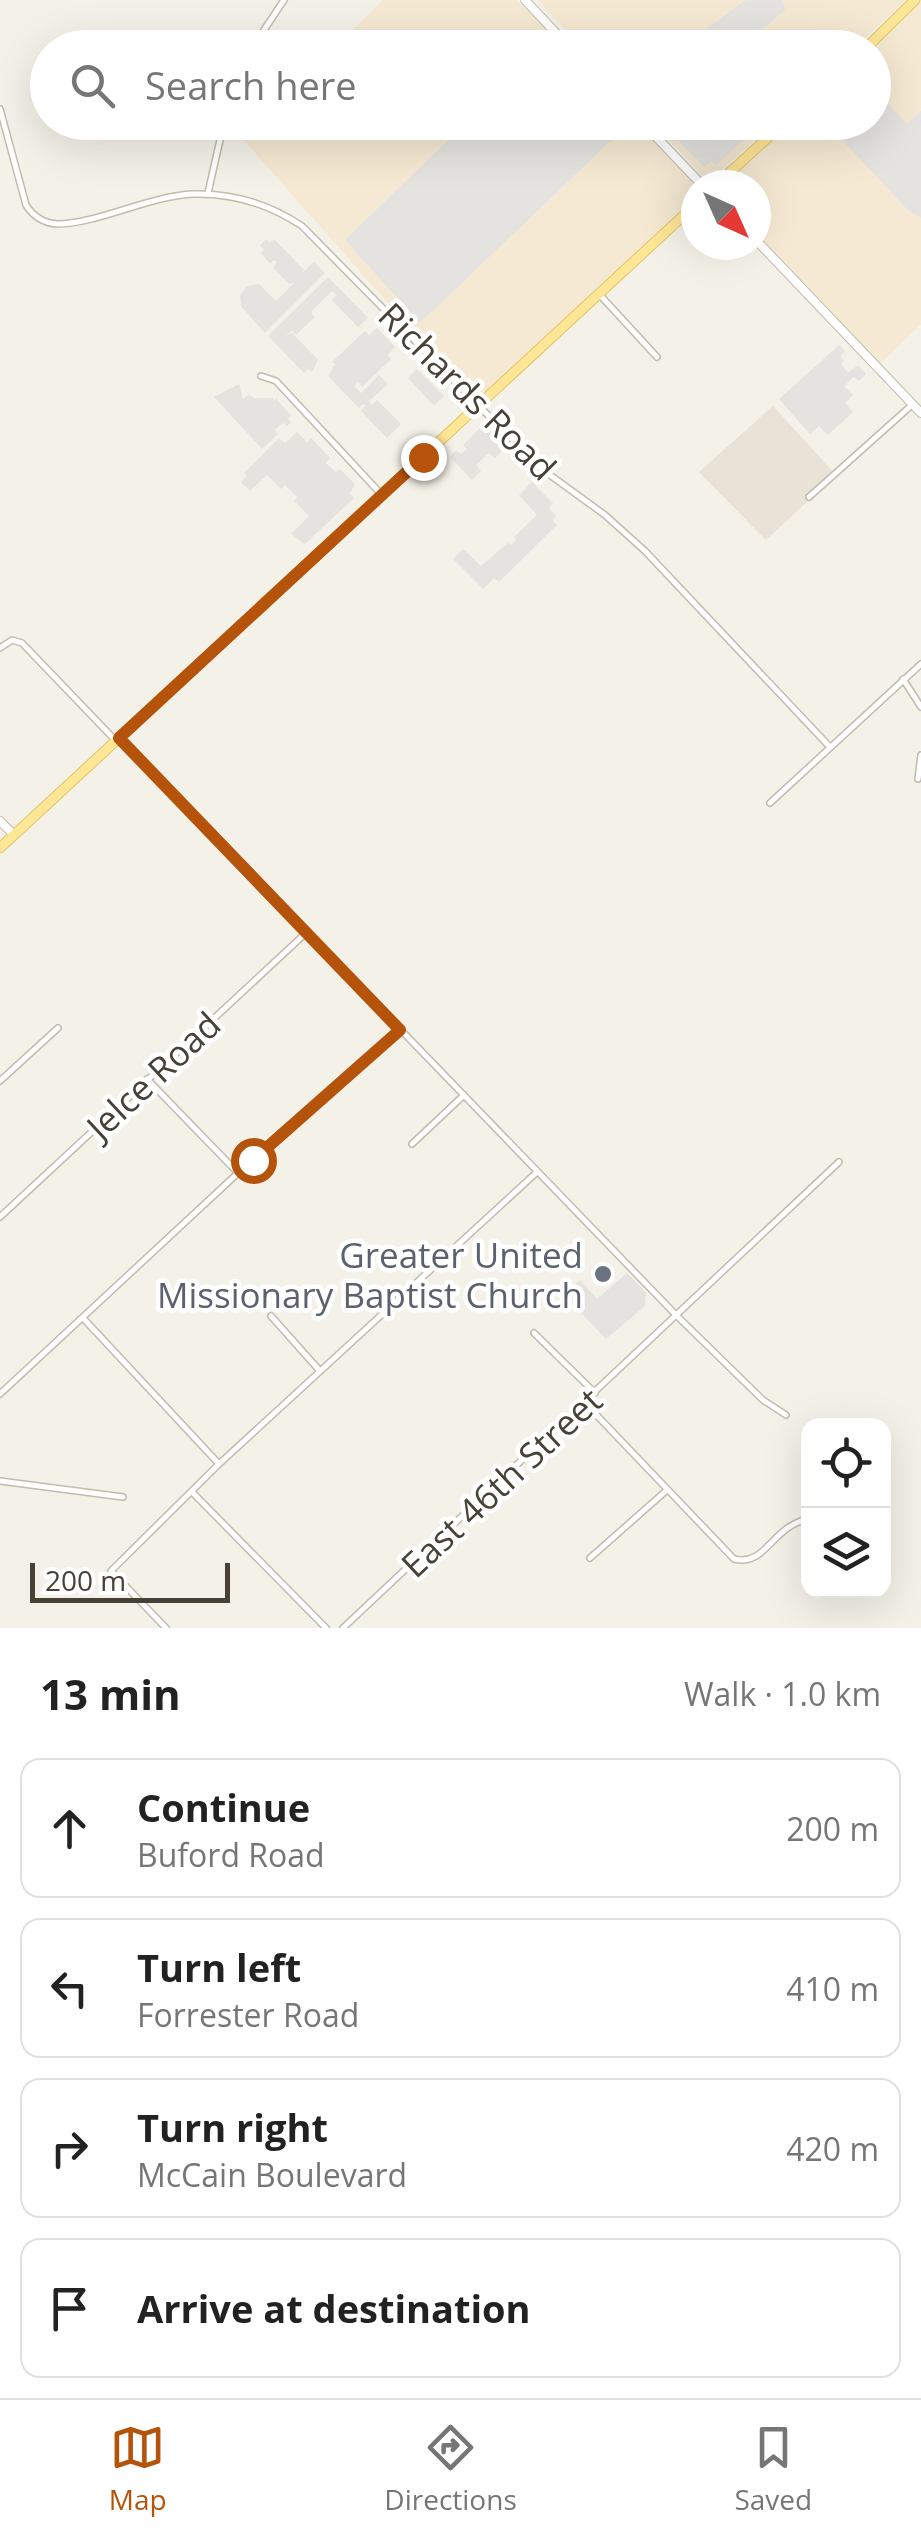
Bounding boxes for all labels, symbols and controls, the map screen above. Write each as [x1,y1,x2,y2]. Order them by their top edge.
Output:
search box [30,30,891,140]
icon: search [65,58,120,113]
text: Search here [145,59,357,111]
north arrow [681,170,771,260]
street label: Richards Road [369,292,567,490]
route end [401,435,447,481]
street label: Jelce Road [74,1001,230,1151]
route start [231,1138,277,1184]
place label: Greater United Missionary Baptist Church [157,1231,583,1318]
marker: Greater United Missionary Baptist Church [592,1263,614,1285]
street label: East 46th Street [391,1377,611,1587]
map controls [801,1418,891,1598]
button: locate [801,1418,891,1508]
button: layers [801,1508,891,1598]
scale bar [30,1558,230,1602]
text: 200 m [45,1561,126,1599]
text: 13 min [40,1665,181,1722]
text: Walk · 1.0 km [684,1672,881,1715]
text: Continue [137,1781,310,1833]
icon: ahead [42,1801,97,1856]
text: 200 m [786,1807,879,1850]
text: Buford Road [137,1833,325,1876]
text: Turn left [137,1941,301,1993]
icon: left [42,1961,97,2016]
text: 410 m [786,1967,879,2010]
text: Forrester Road [137,1993,359,2036]
text: Turn right [137,2101,328,2153]
icon: right [42,2121,97,2176]
text: 420 m [786,2127,879,2170]
text: McCain Boulevard [137,2153,407,2196]
icon: arrive [42,2281,97,2336]
text: Arrive at destination [137,2282,531,2334]
tab: Map [109,2420,167,2518]
tab: Directions [384,2420,517,2518]
tab: Saved [734,2420,812,2518]

